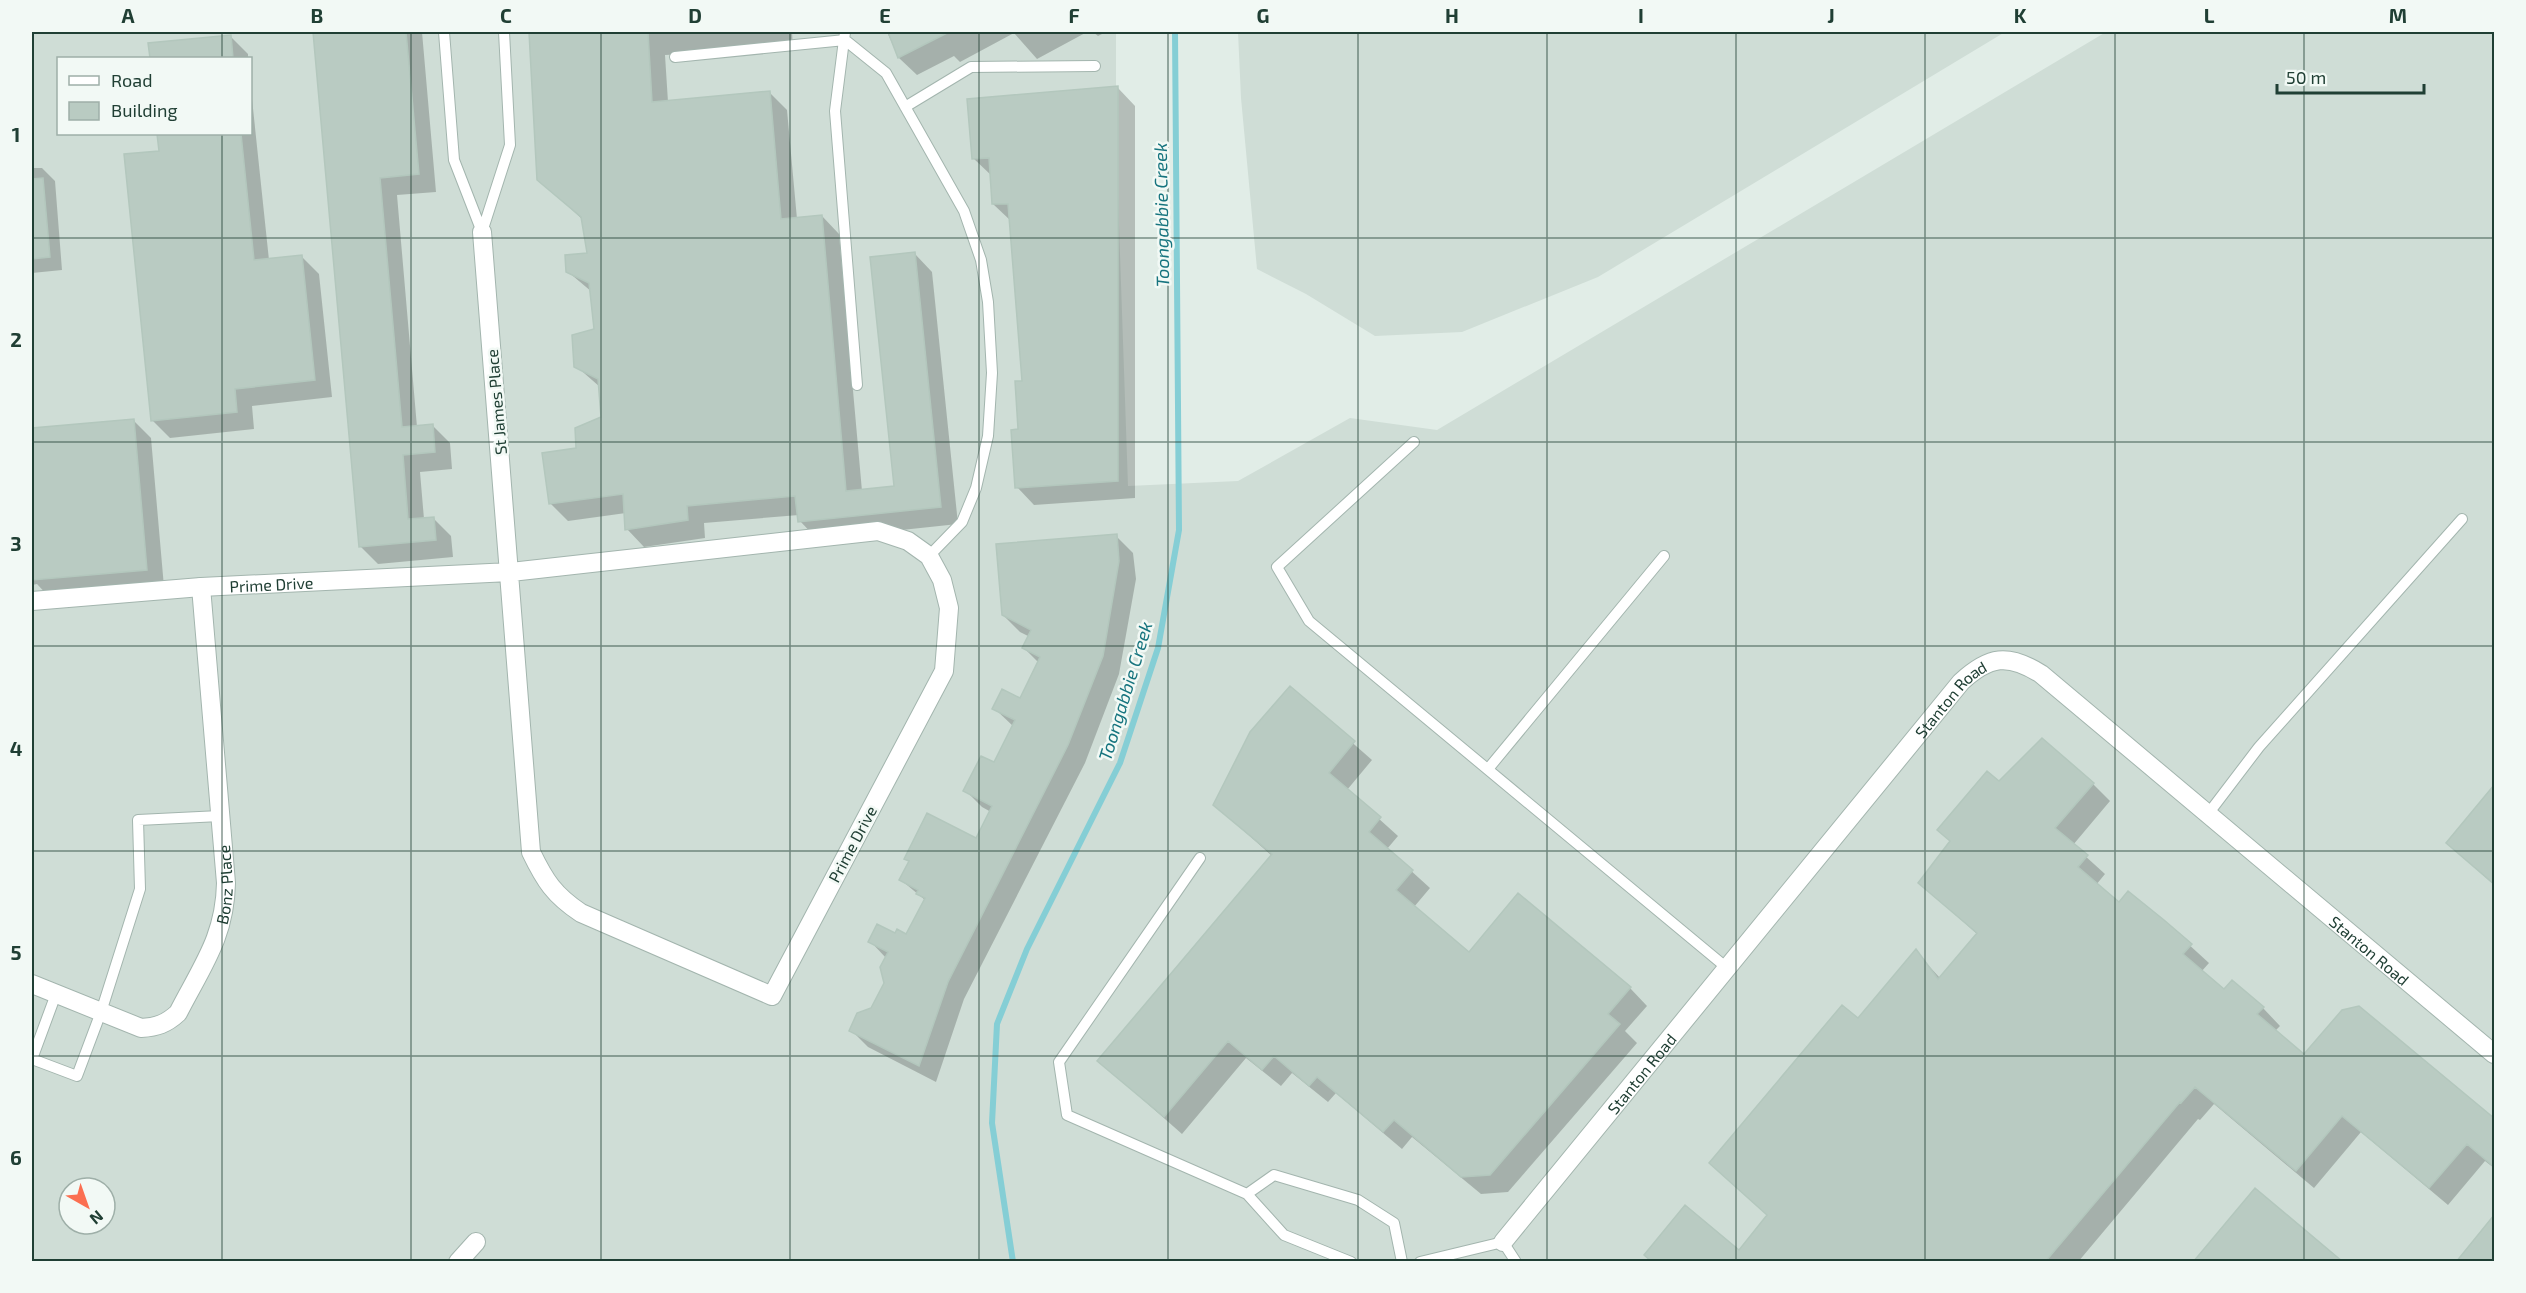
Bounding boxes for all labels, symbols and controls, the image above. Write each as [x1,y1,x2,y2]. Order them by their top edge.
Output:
text: A [121,3,135,27]
text: B [311,3,323,27]
text: C [500,3,512,27]
text: D [688,3,702,27]
text: E [879,3,891,27]
text: F [1068,3,1080,27]
text: G [1257,3,1269,27]
text: H [1445,3,1459,27]
text: I [1638,3,1644,27]
text: J [1827,3,1835,27]
text: K [2014,3,2027,27]
text: L [2204,3,2215,27]
text: M [2389,3,2407,27]
legend [57,57,252,135]
scale bar [2277,57,2424,95]
text: 50 m [2286,66,2326,88]
text: Road [111,69,152,91]
text: Building [111,99,178,121]
text: 1 [12,122,20,146]
water label: Toongabbie Creek [1149,143,1173,287]
text: 2 [10,327,22,351]
street label: St James Place [482,348,510,456]
text: 3 [10,531,22,555]
street label: Prime Drive [229,572,314,595]
water label: Toongabbie Creek [1093,619,1157,763]
street label: Stanton Road [1910,656,1989,741]
text: 4 [10,736,23,760]
street label: Prime Drive [824,802,880,886]
street label: Bonz Place [211,844,236,926]
street label: Stanton Road [2326,911,2413,989]
text: 5 [10,940,22,964]
street label: Stanton Road [1603,1029,1679,1117]
text: 6 [10,1145,22,1169]
north arrow [57,1176,117,1236]
text: N [86,1207,107,1229]

